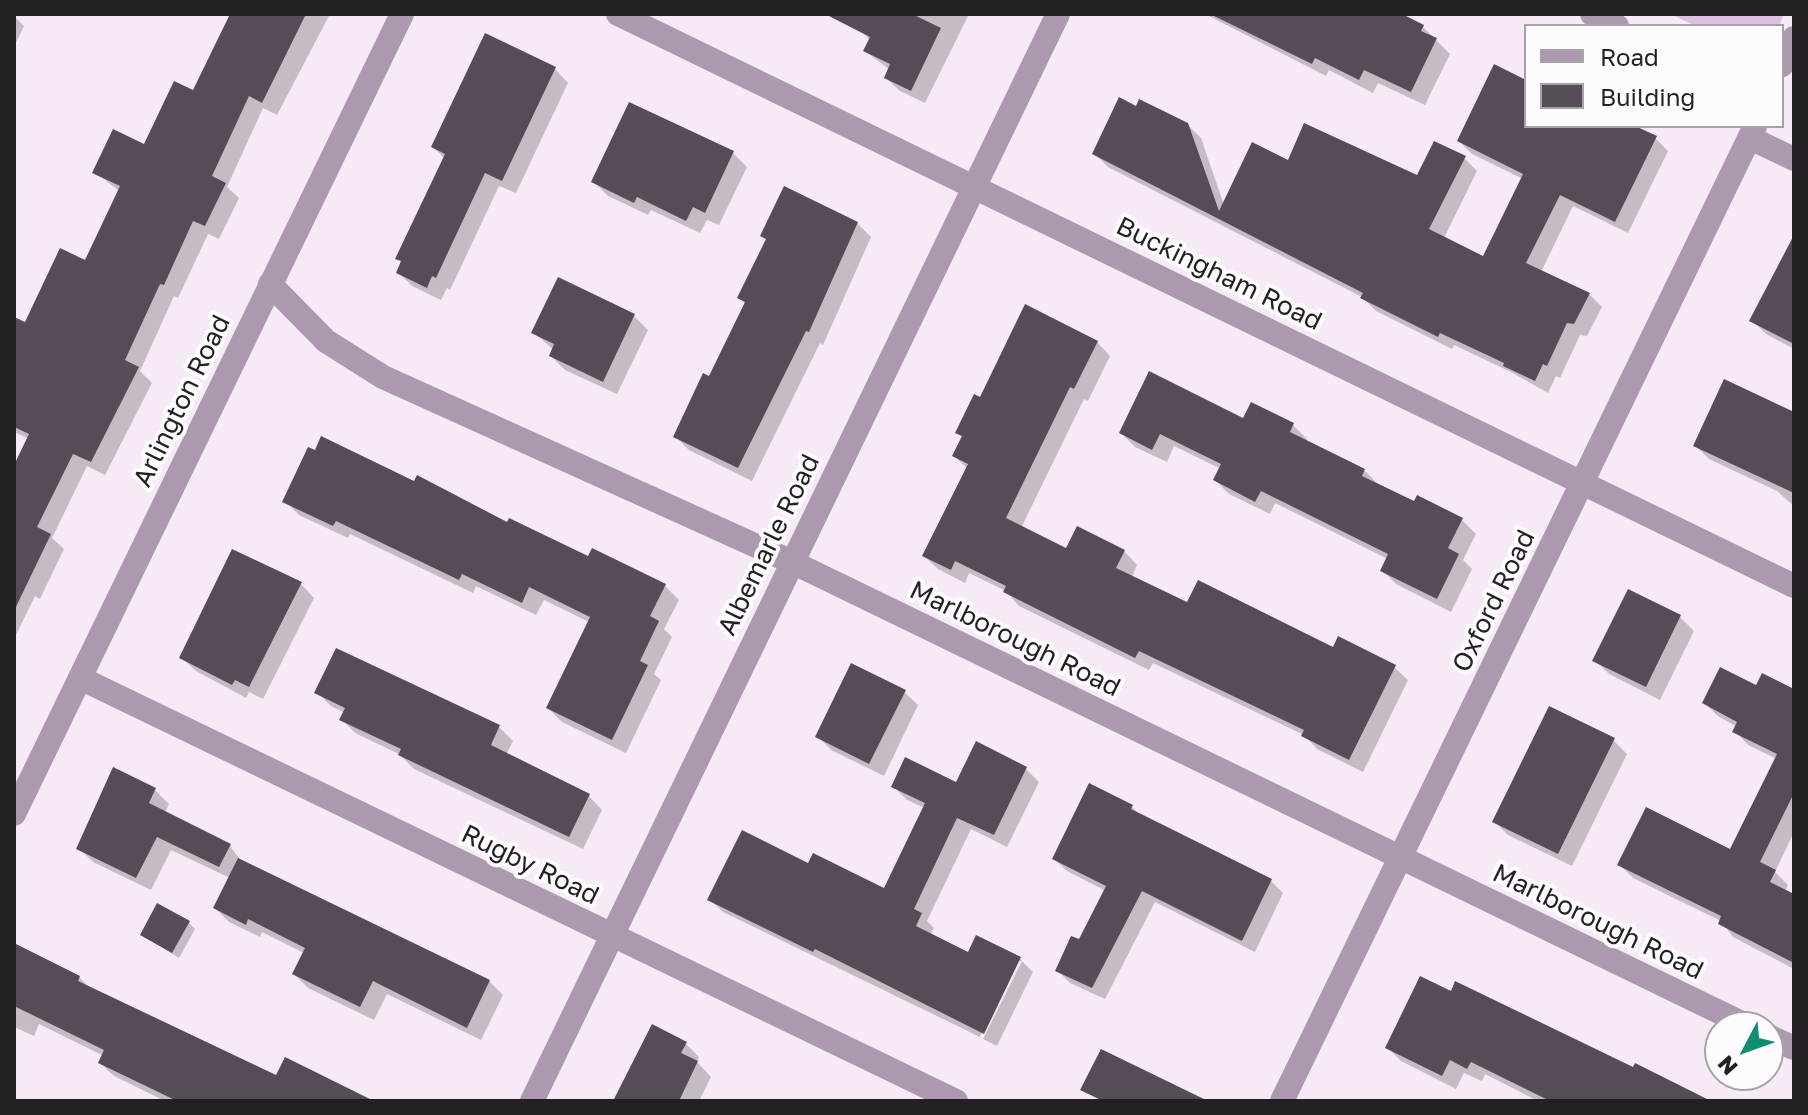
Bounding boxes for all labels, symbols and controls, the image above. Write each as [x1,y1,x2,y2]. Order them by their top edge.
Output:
legend [1524,24,1784,128]
text: Road [1600,42,1659,71]
text: Building [1600,82,1695,111]
street label: Buckingham Road [1111,211,1327,337]
street label: Arlington Road [127,310,237,492]
street label: Albemarle Road [712,449,826,641]
street label: Oxford Road [1446,525,1542,677]
street label: Marlborough Road [905,574,1125,704]
street label: Rugby Road [456,818,604,912]
street label: Marlborough Road [1488,857,1708,987]
north arrow [1704,1011,1784,1091]
text: N [1711,1051,1743,1081]

